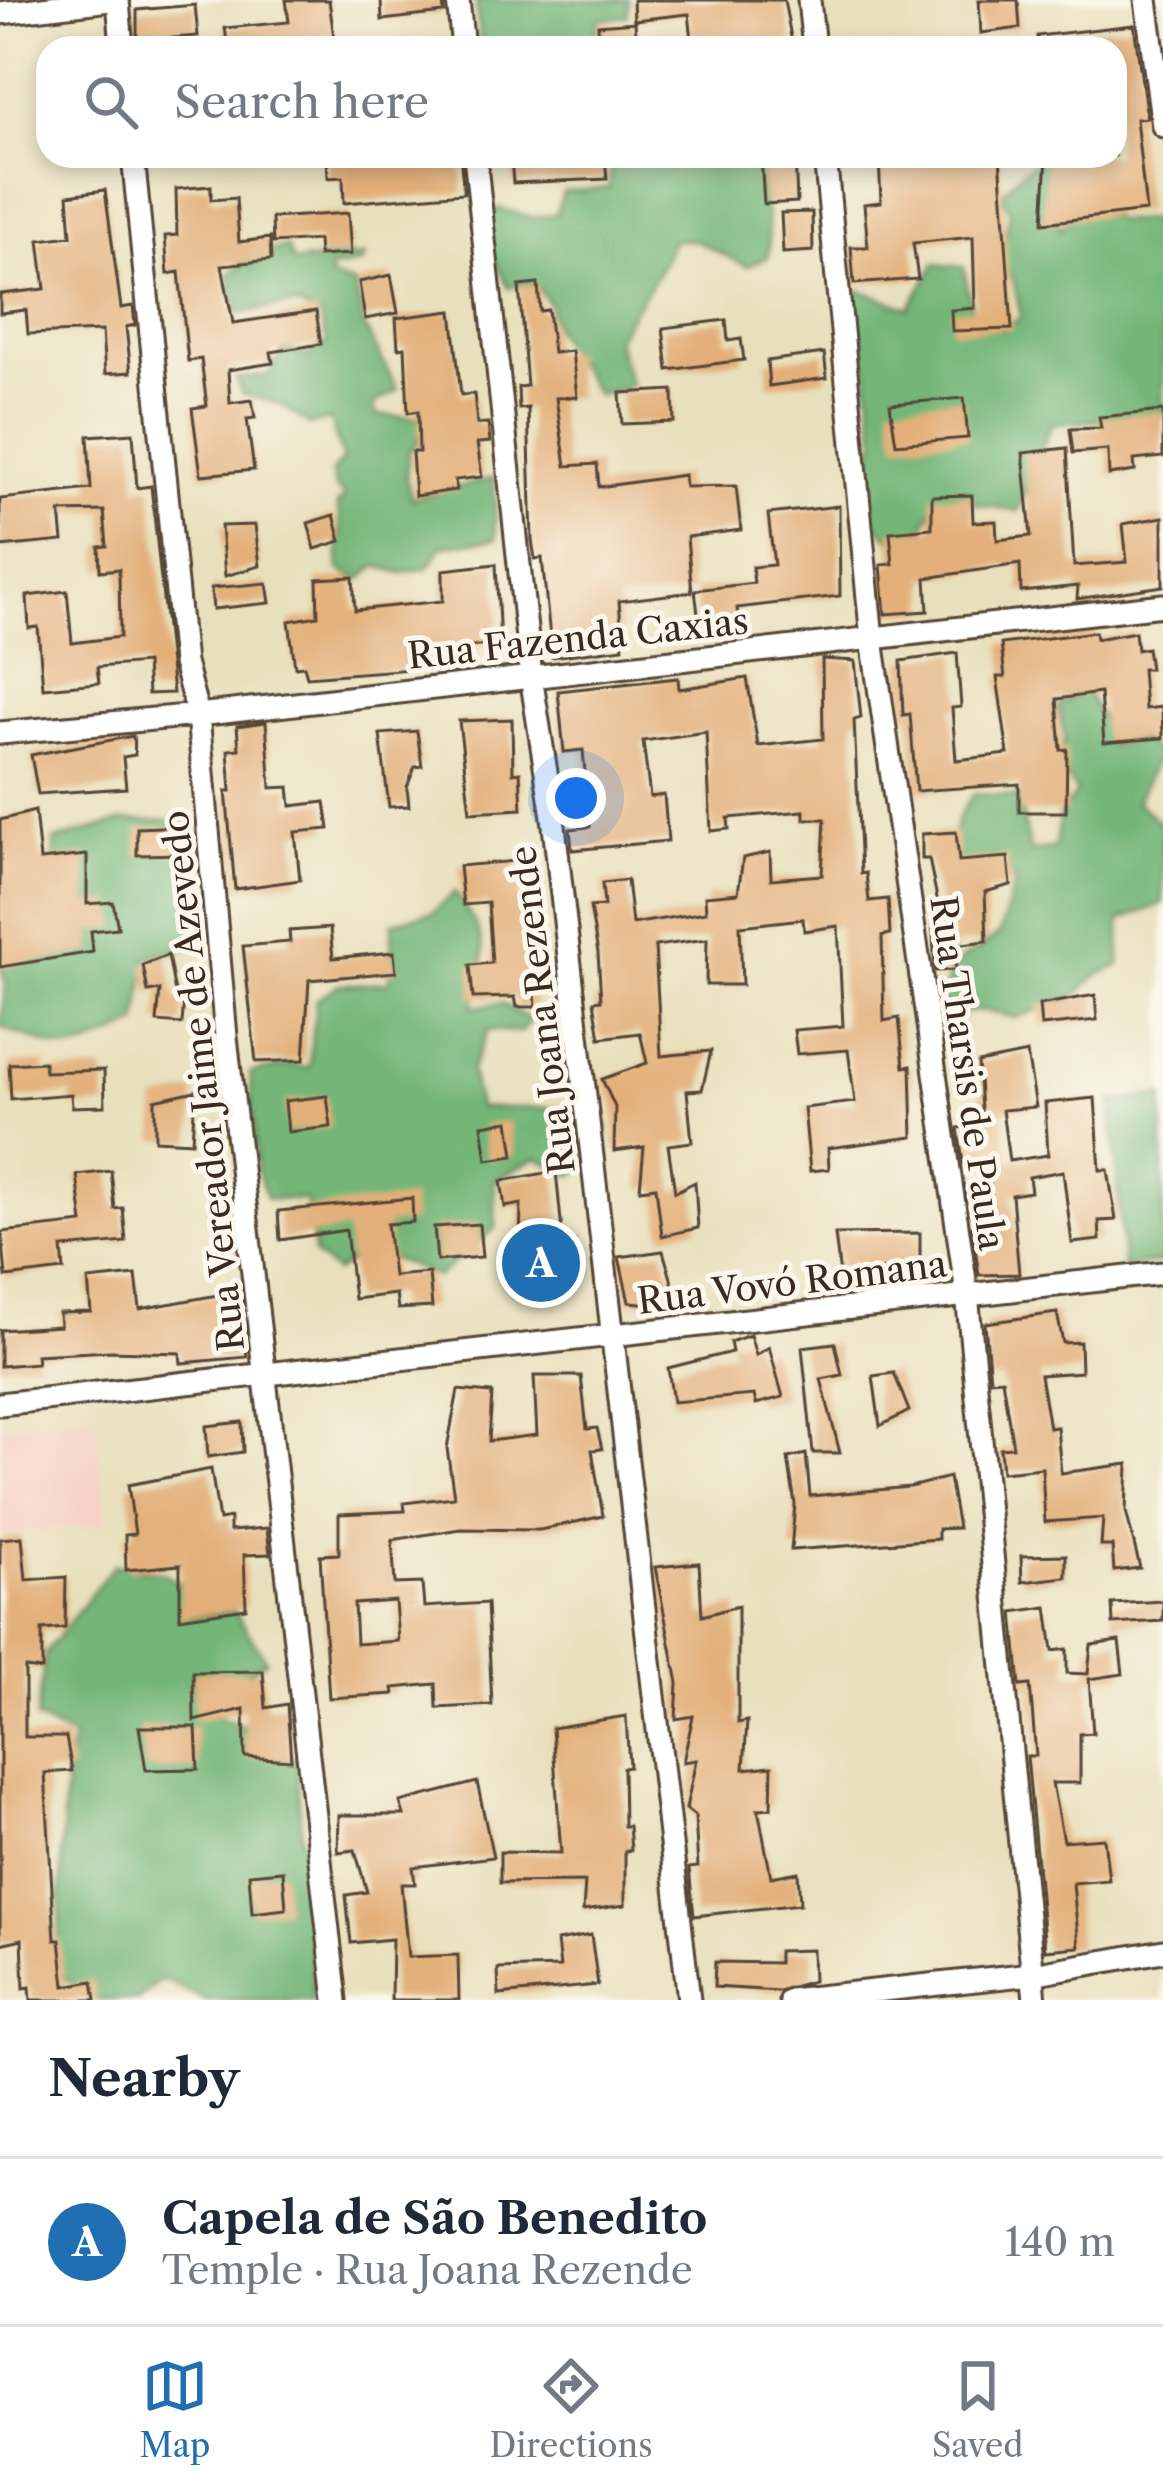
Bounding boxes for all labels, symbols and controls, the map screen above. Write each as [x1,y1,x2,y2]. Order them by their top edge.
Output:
search box [36,36,1127,168]
icon: search [78,69,144,135]
text: Search here [174,74,429,130]
street label: Rua Fazenda Caxias [405,598,751,678]
your location [546,768,606,828]
street label: Rua Vereador Jaime de Azevedo [153,809,253,1353]
street label: Rua Joana Rezende [500,843,584,1177]
street label: Rua Tharsis de Paula [921,893,1015,1253]
pin: A [502,1218,580,1308]
street label: Rua Vovó Romana [635,1241,949,1323]
text: Nearby [48,2047,240,2109]
text: Capela de São Benedito [162,2190,707,2246]
text: A [72,2218,102,2266]
text: 140 m [1005,2218,1115,2266]
text: Temple · Rua Joana Rezende [162,2246,693,2294]
tab: Map [140,2353,210,2466]
tab: Directions [490,2353,653,2466]
tab: Saved [932,2353,1023,2466]

